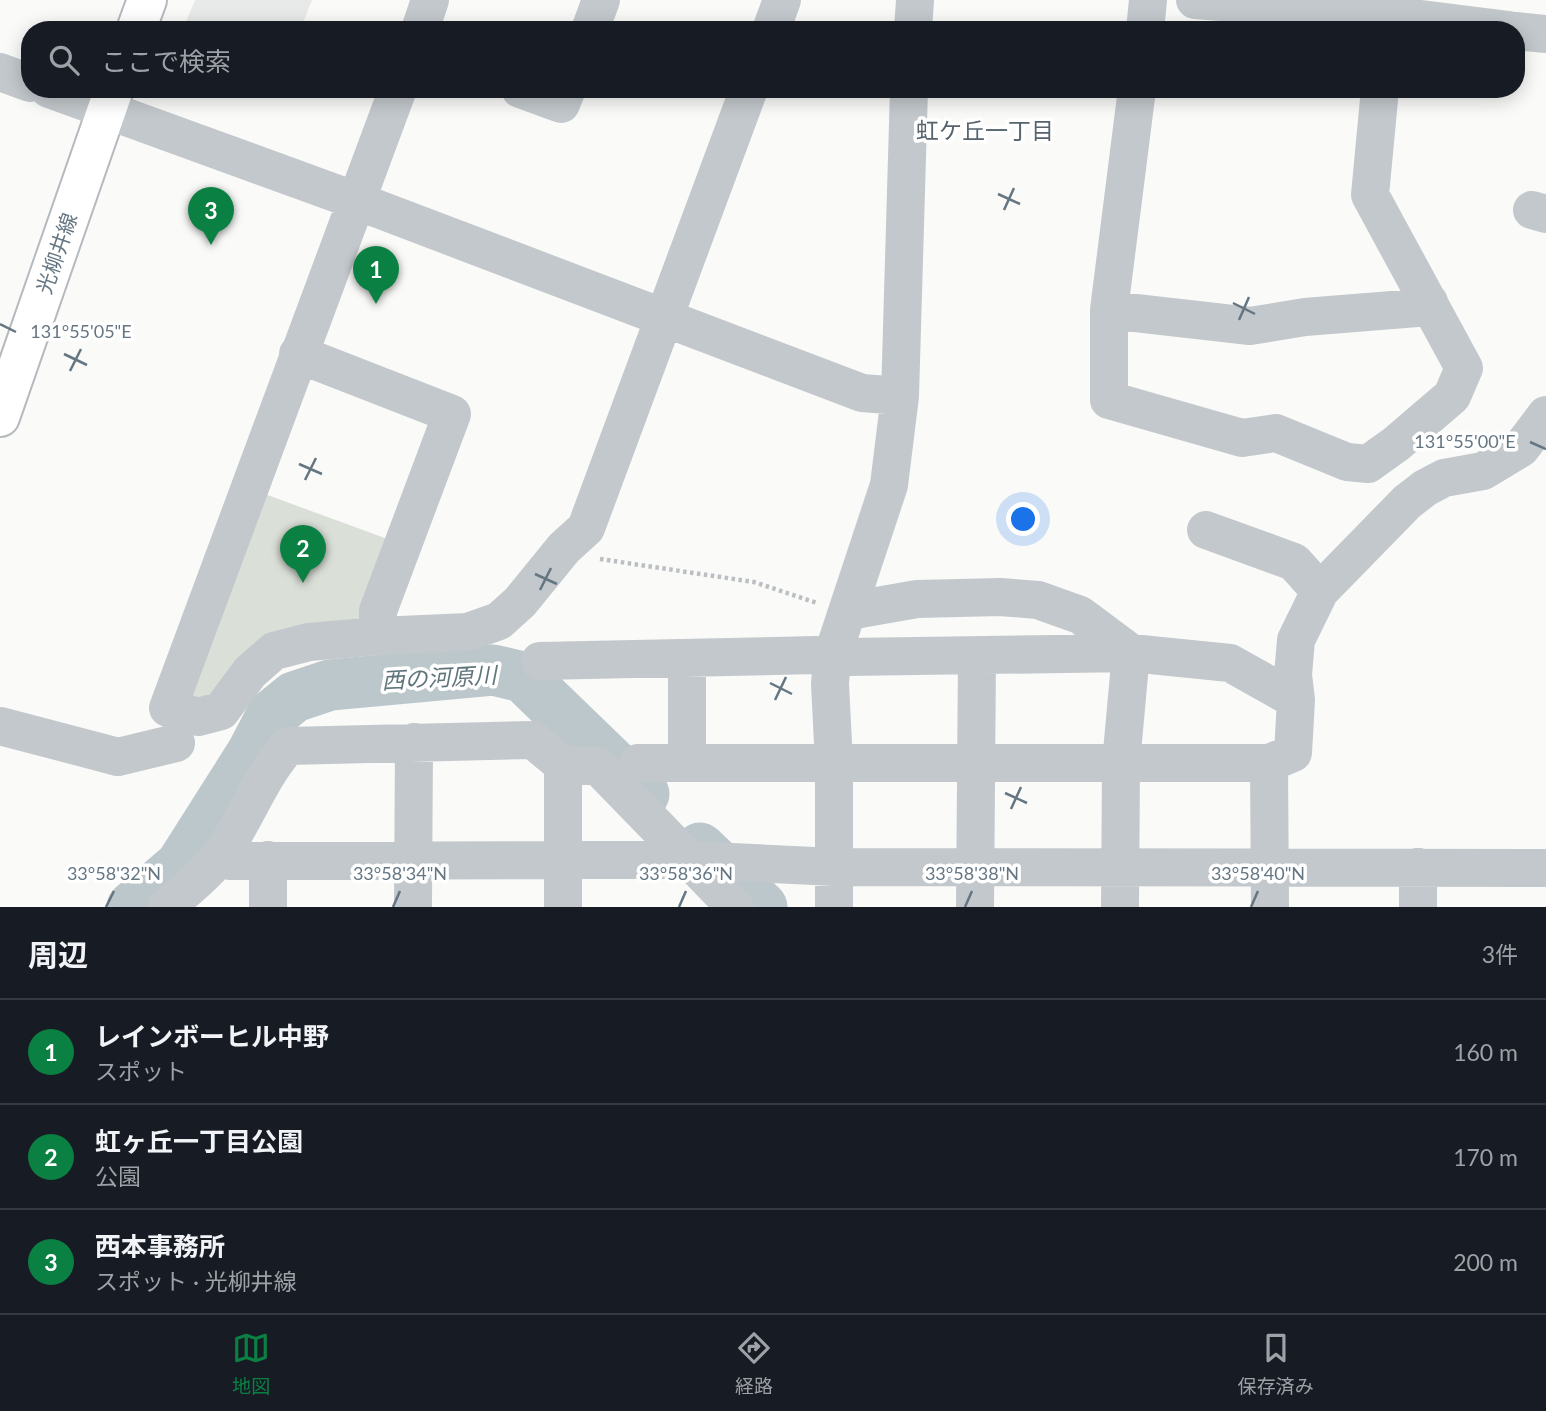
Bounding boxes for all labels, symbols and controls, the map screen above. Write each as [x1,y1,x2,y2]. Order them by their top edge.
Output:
search box [21,21,1525,98]
icon: search [45,41,83,79]
text: ここで検索 [101,45,231,77]
district label: 虹ケ丘一丁目 [916,116,1054,144]
pin: 3 [188,187,234,245]
street label: 光柳井線 [31,209,81,297]
pin: 1 [353,246,399,304]
text: 131°55'05"E [30,320,132,342]
text: 131°55'00"E [1414,430,1516,452]
your location [1006,502,1040,536]
pin: 2 [280,525,326,583]
water label: 西の河原川 [381,660,500,694]
text: 33°58'32"N [67,862,161,884]
text: 33°58'34"N [353,862,447,884]
text: 33°58'36"N [639,862,733,884]
text: 33°58'38"N [925,862,1019,884]
text: 33°58'40"N [1211,862,1305,884]
text: 周辺 [28,936,88,972]
text: 3件 [1482,940,1518,968]
text: レインボーヒル中野 [95,1020,329,1052]
text: 1 [44,1038,58,1066]
text: 160 m [1453,1038,1518,1066]
text: スポット [95,1057,187,1085]
text: 虹ヶ丘一丁目公園 [95,1125,303,1157]
text: 2 [44,1143,58,1171]
text: 170 m [1453,1143,1518,1171]
text: 公園 [95,1162,141,1190]
text: 西本事務所 [95,1230,225,1262]
text: 3 [44,1248,58,1276]
text: 200 m [1453,1248,1518,1276]
text: スポット · 光柳井線 [95,1267,297,1295]
tab: 地図 [232,1329,270,1398]
tab: 経路 [735,1329,773,1398]
tab: 保存済み [1238,1329,1314,1398]

